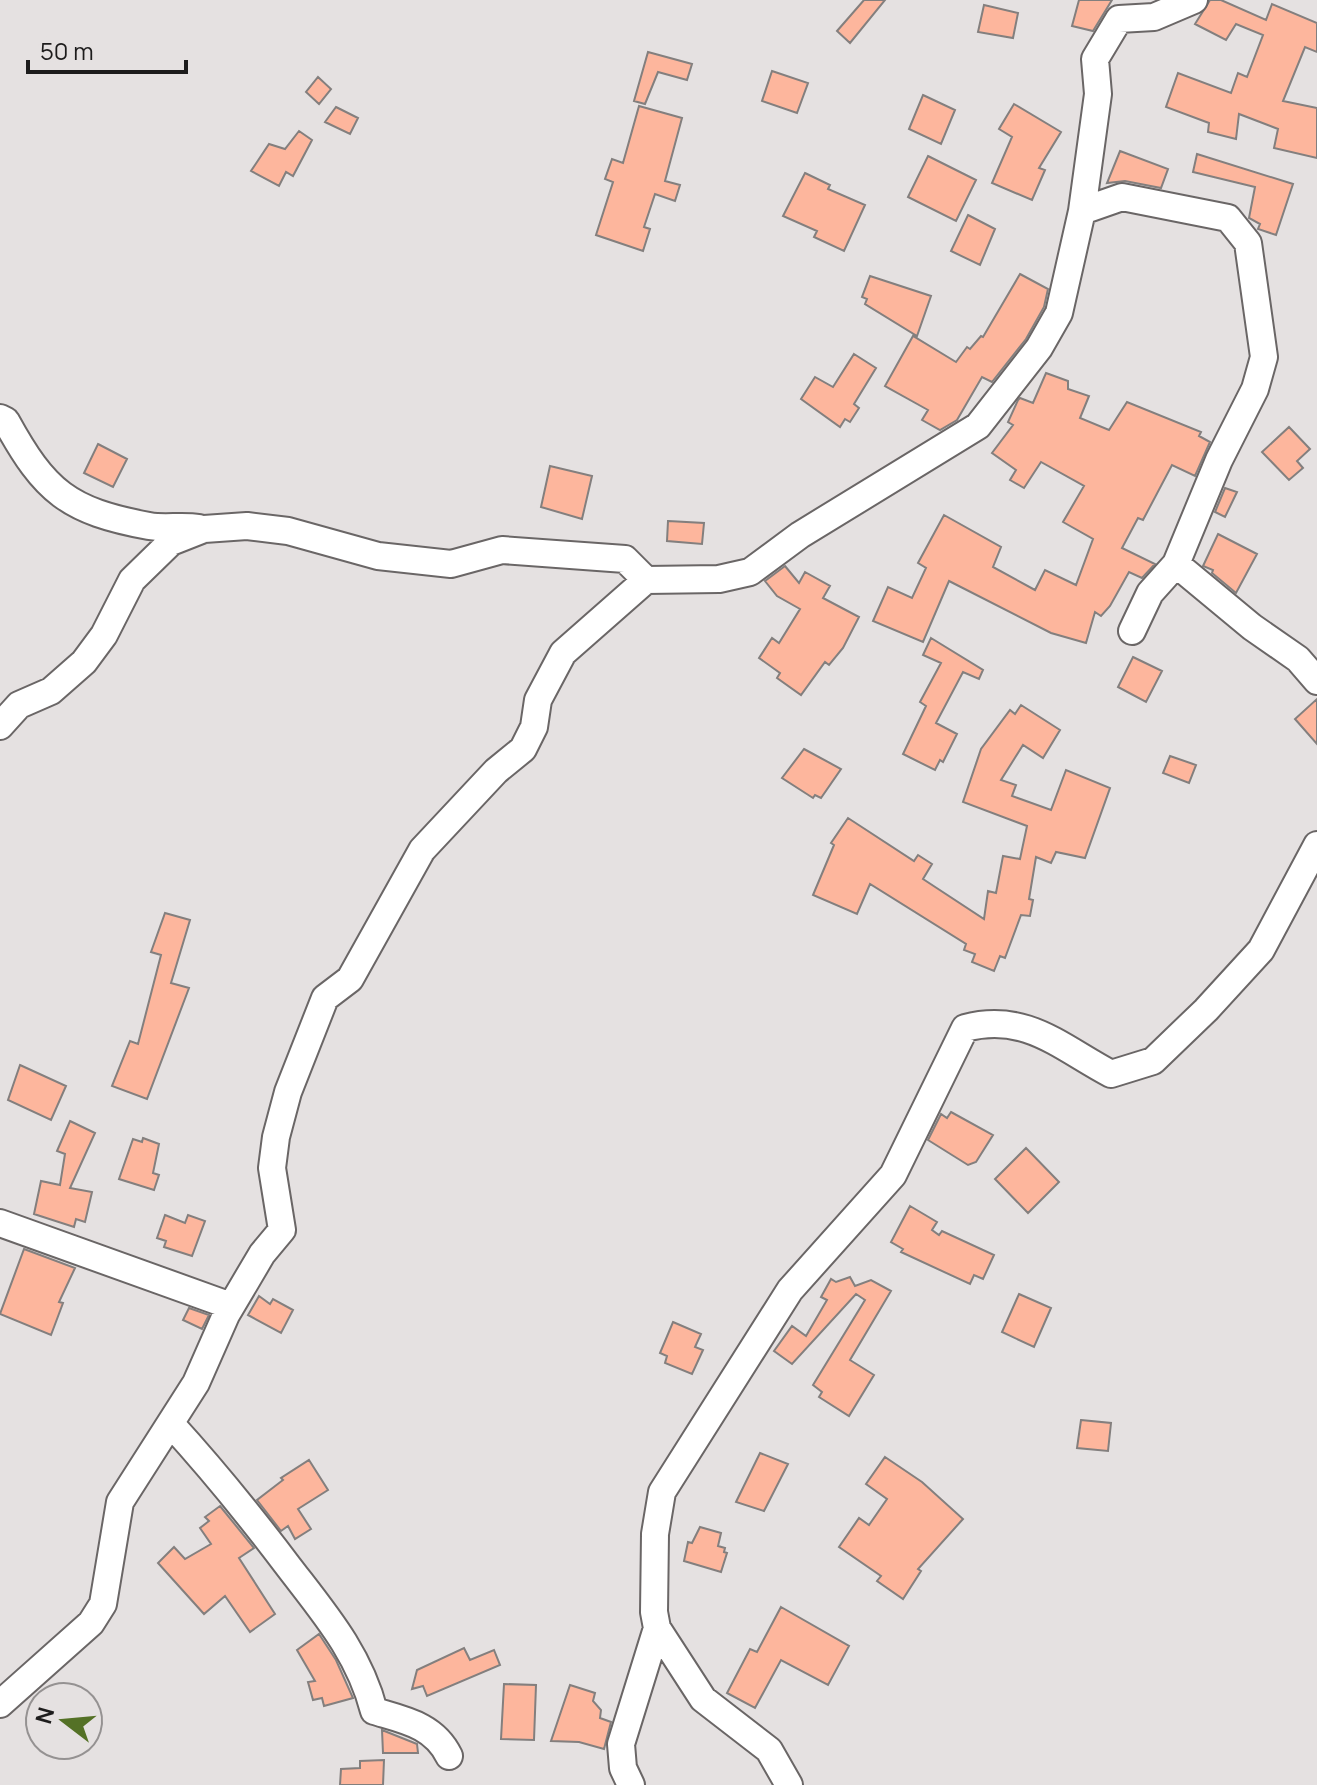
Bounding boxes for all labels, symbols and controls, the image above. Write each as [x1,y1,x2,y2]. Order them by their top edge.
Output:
scale bar [28,24,186,74]
text: 50 m [40,34,94,67]
north arrow [24,1681,104,1761]
text: N [28,1704,61,1727]

